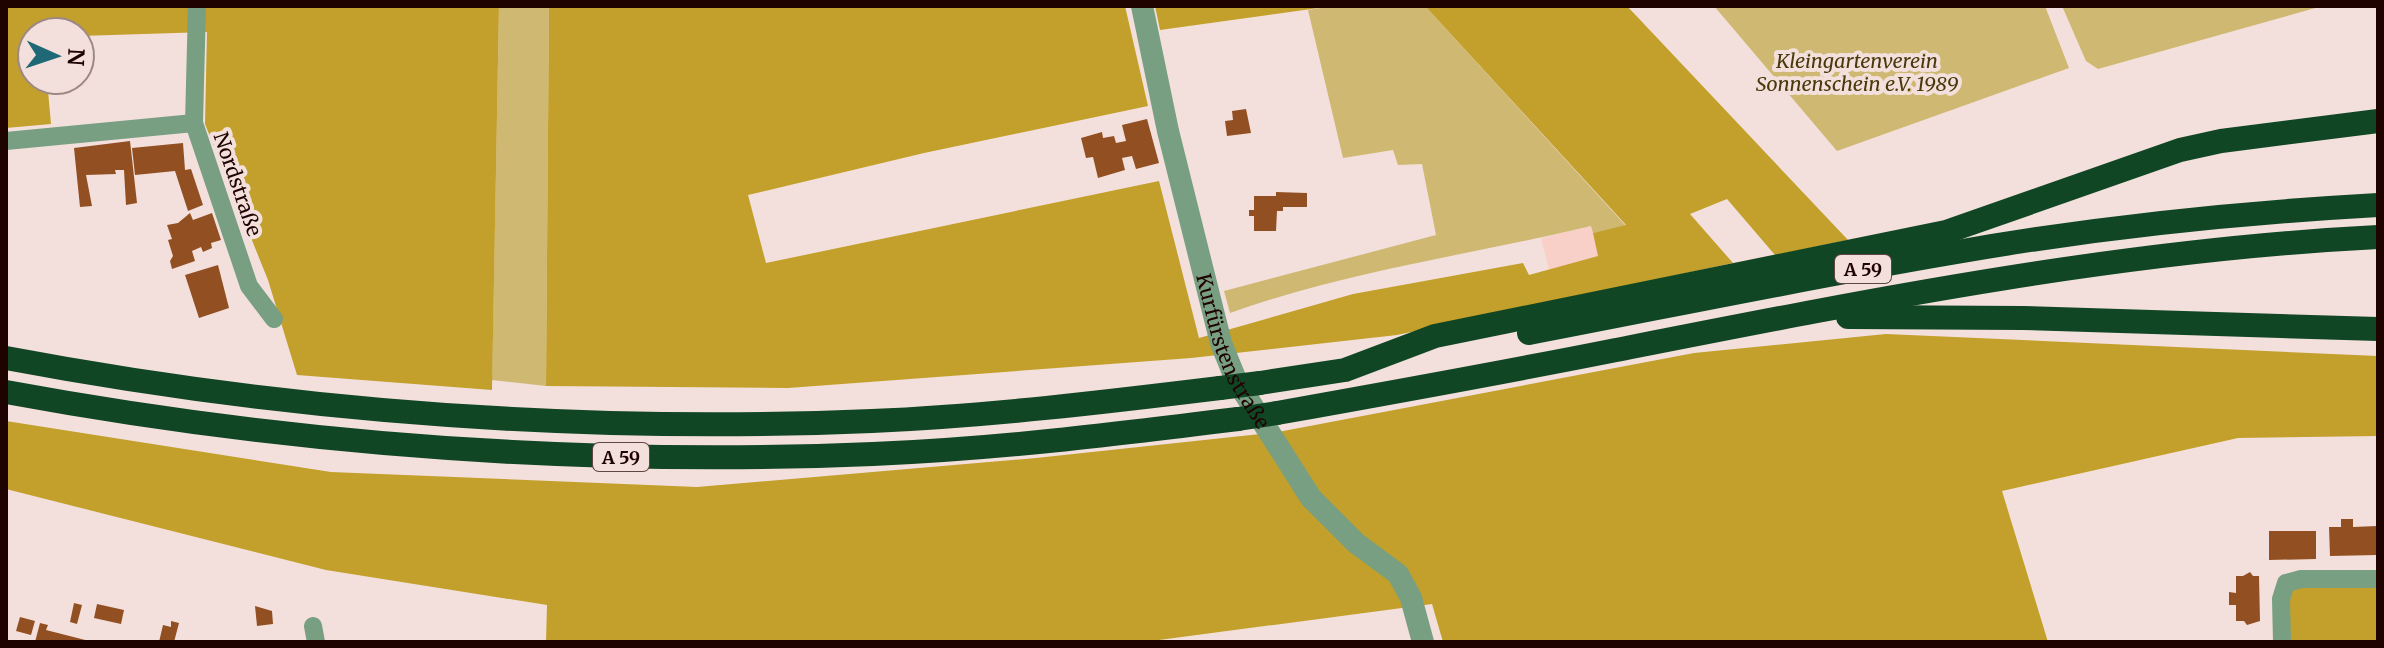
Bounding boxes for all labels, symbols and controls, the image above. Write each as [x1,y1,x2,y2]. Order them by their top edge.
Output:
north arrow [16,16,96,96]
text: N [62,48,90,67]
park label: Kleingartenverein Sonnenschein e.V. 1989 [1756,48,1959,96]
street label: Nordstraße [209,129,267,239]
road number: A 59 [1835,255,1891,283]
street label: Kurfürstenstraße [1192,271,1276,433]
road number: A 59 [593,443,649,471]

